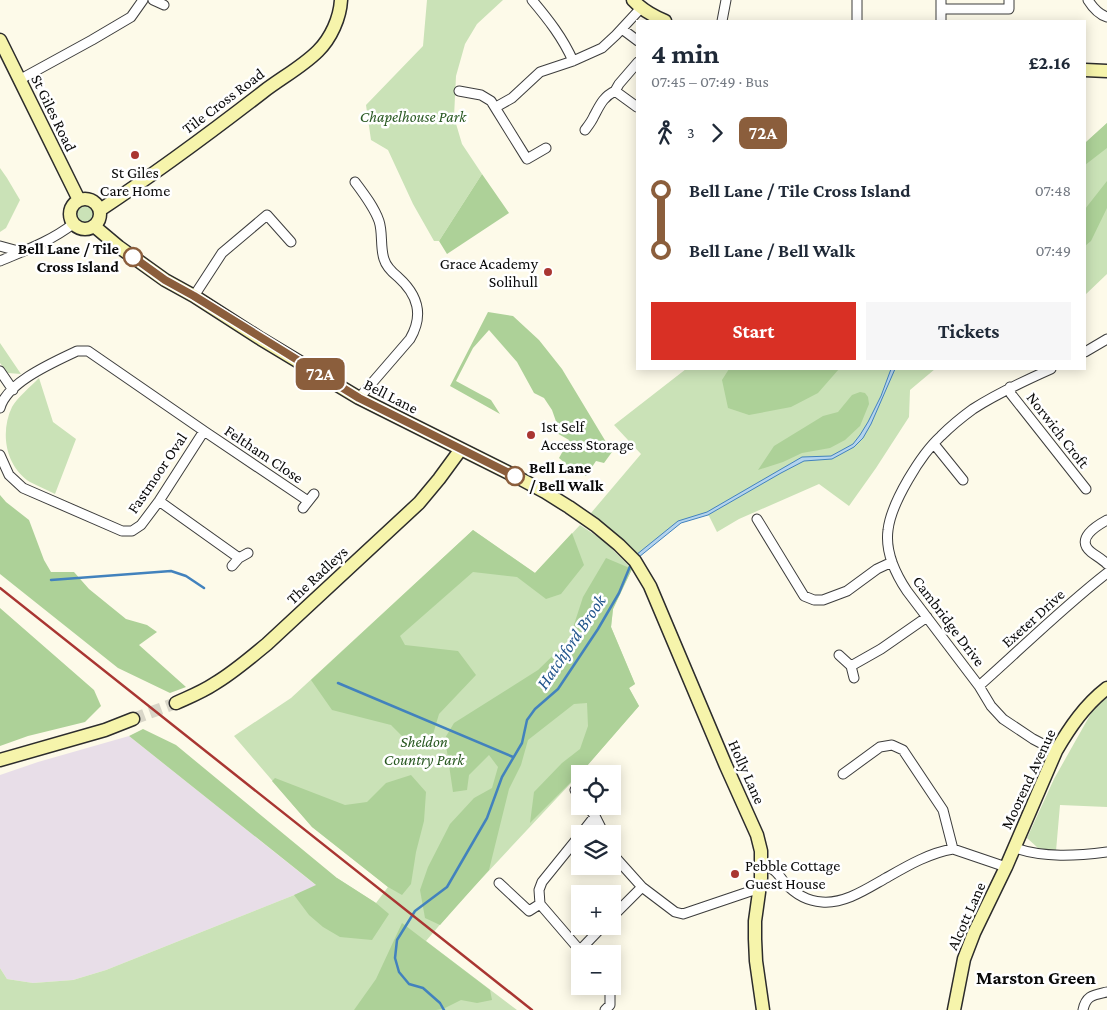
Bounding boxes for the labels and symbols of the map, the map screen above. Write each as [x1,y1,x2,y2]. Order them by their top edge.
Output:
street label: Tile Cross Road [179,64,268,137]
street label: St Giles Road [28,72,80,155]
park label: Chapelhouse Park [360,108,467,126]
marker: St Giles Care Home [129,149,141,161]
place label: St Giles Care Home [100,164,170,199]
place label: Bell Lane / Tile Cross Island [18,240,120,275]
marker: Bell Lane / Tile Cross Island [123,247,143,267]
place label: Grace Academy Solihull [440,255,539,290]
marker: Grace Academy Solihull [542,266,554,278]
line badge: 72A [291,358,349,390]
street label: Bell Lane [361,375,421,417]
street label: Norwich Croft [1023,389,1093,472]
place label: 1st Self Access Storage [541,418,634,454]
street label: Feltham Close [222,422,306,486]
street label: Fastmoor Oval [124,429,190,517]
marker: 1st Self Access Storage [525,429,537,441]
place label: Bell Lane / Bell Walk [529,459,604,494]
marker: Bell Lane / Bell Walk [505,466,525,486]
street label: The Radleys [283,543,352,608]
street label: Cambridge Drive [909,573,988,670]
street label: Exeter Drive [998,585,1068,651]
water label: Hatchford Brook [532,590,611,693]
street label: Moorend Avenue [997,726,1059,832]
park label: Sheldon Country Park [384,733,465,769]
street label: Holly Lane [724,737,769,807]
place label: Pebble Cottage Guest House [745,857,840,892]
marker: Pebble Cottage Guest House [729,868,741,880]
street label: Alcott Lane [944,879,988,953]
district label: Marston Green [976,967,1096,988]

